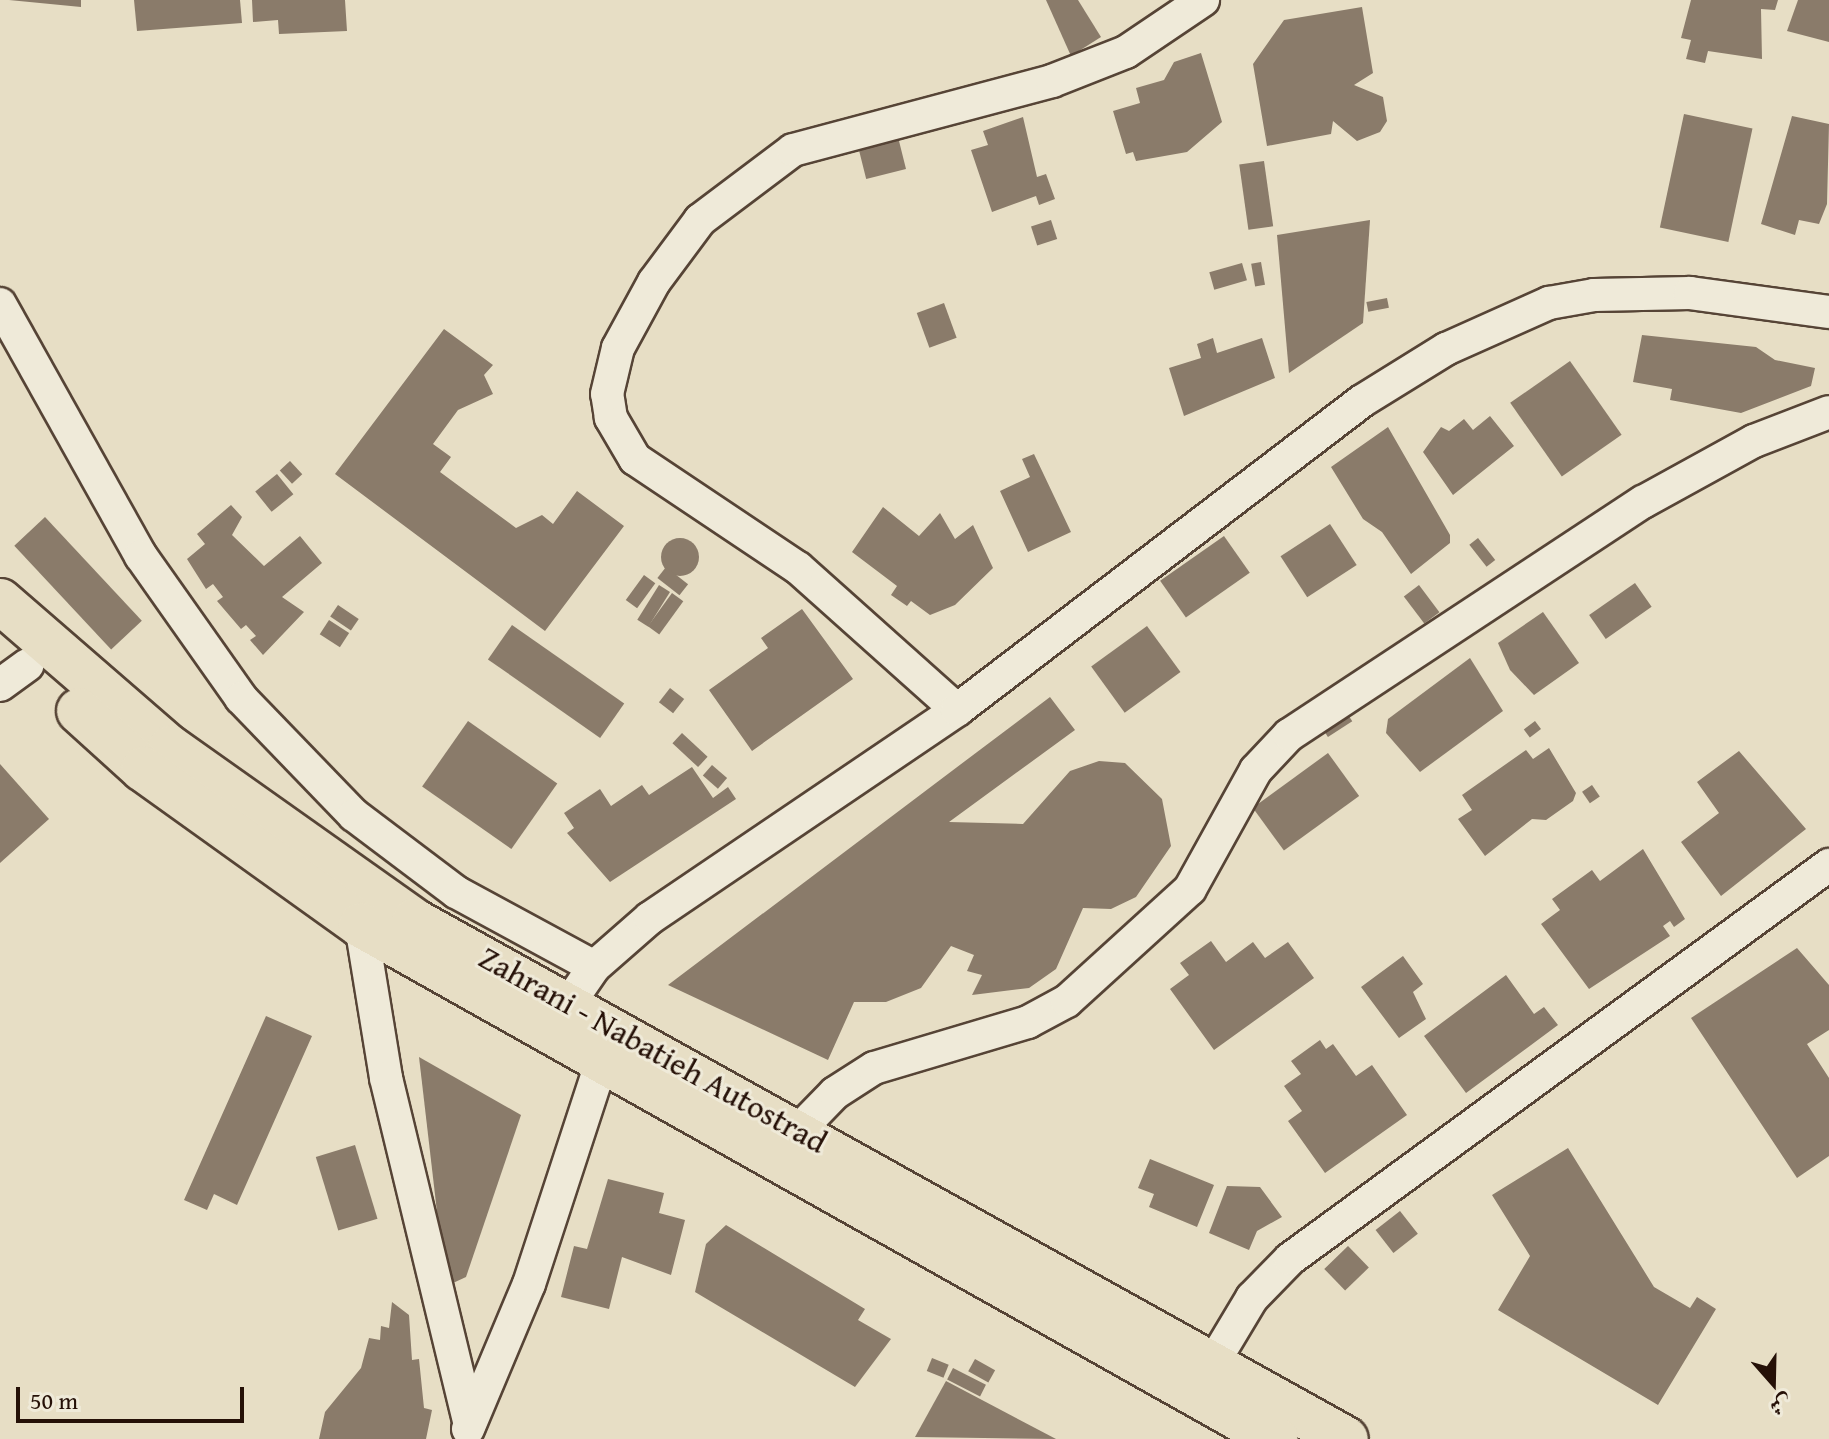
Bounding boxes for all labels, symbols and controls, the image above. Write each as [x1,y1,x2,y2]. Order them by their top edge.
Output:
street label: Zahrani - Nabatieh Autostrad [472,938,834,1162]
north arrow [1733,1343,1813,1423]
scale bar [20,1371,248,1421]
text: 50 m [30,1383,78,1418]
text: ش [1765,1387,1797,1424]

